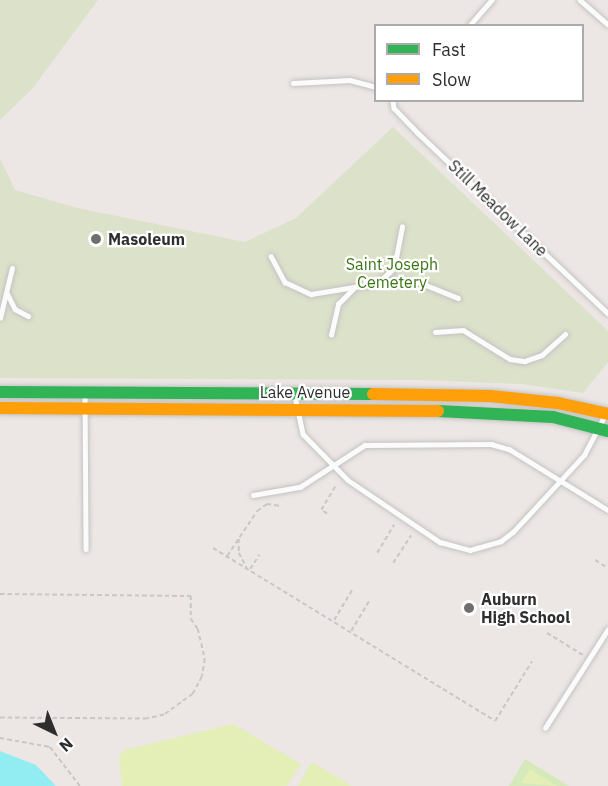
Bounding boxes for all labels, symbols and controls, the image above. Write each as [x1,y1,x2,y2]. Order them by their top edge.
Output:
legend [374,24,584,102]
text: Fast [432,38,466,61]
text: Slow [432,68,471,91]
street label: Still Meadow Lane [444,156,552,260]
place label: Masoleum [108,229,185,249]
marker: Masoleum [89,232,103,246]
park label: Saint Joseph Cemetery [346,254,438,292]
street label: Lake Avenue [260,382,350,402]
place label: Auburn High School [481,589,570,627]
marker: Auburn High School [462,601,476,615]
north arrow [24,702,84,762]
text: N [55,734,77,756]

